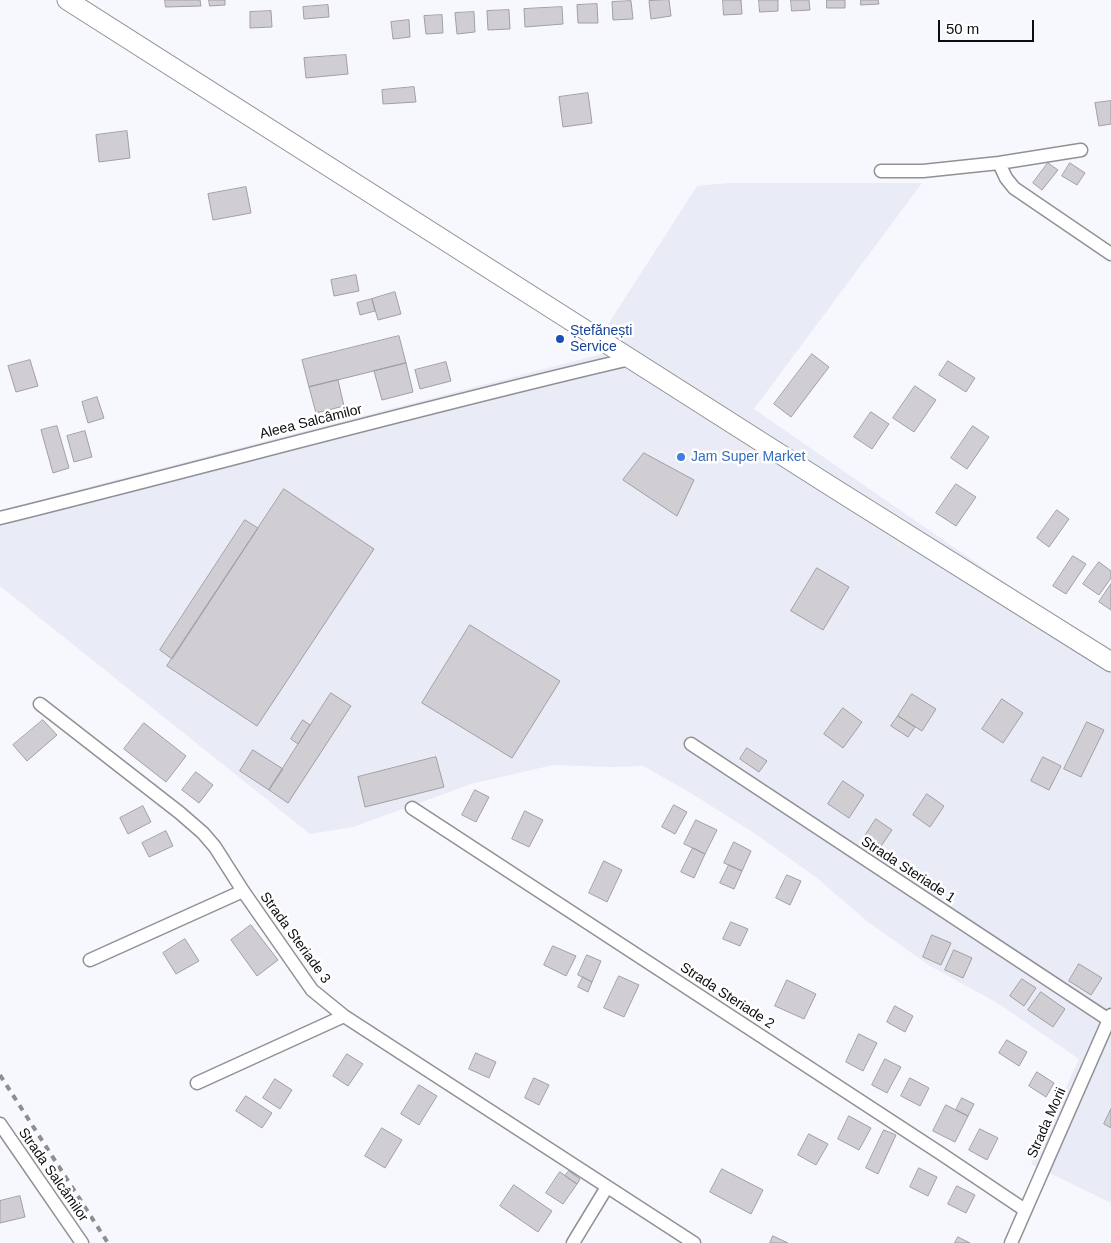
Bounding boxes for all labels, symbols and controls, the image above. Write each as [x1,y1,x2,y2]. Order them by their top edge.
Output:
scale bar [941,10,1037,42]
text: 50 m [946,20,979,37]
place label: Ștefănești Service [570,323,632,356]
marker: Ștefănești Service [554,333,566,345]
street label: Aleea Salcâmilor [258,401,364,443]
place label: Jam Super Market [691,449,805,465]
marker: Jam Super Market [675,451,687,463]
street label: Strada Steriade 1 [858,833,958,907]
street label: Strada Steriade 3 [256,889,334,987]
street label: Strada Steriade 2 [677,959,777,1033]
street label: Strada Morii [1024,1085,1070,1161]
street label: Strada Salcâmilor [14,1125,92,1225]

